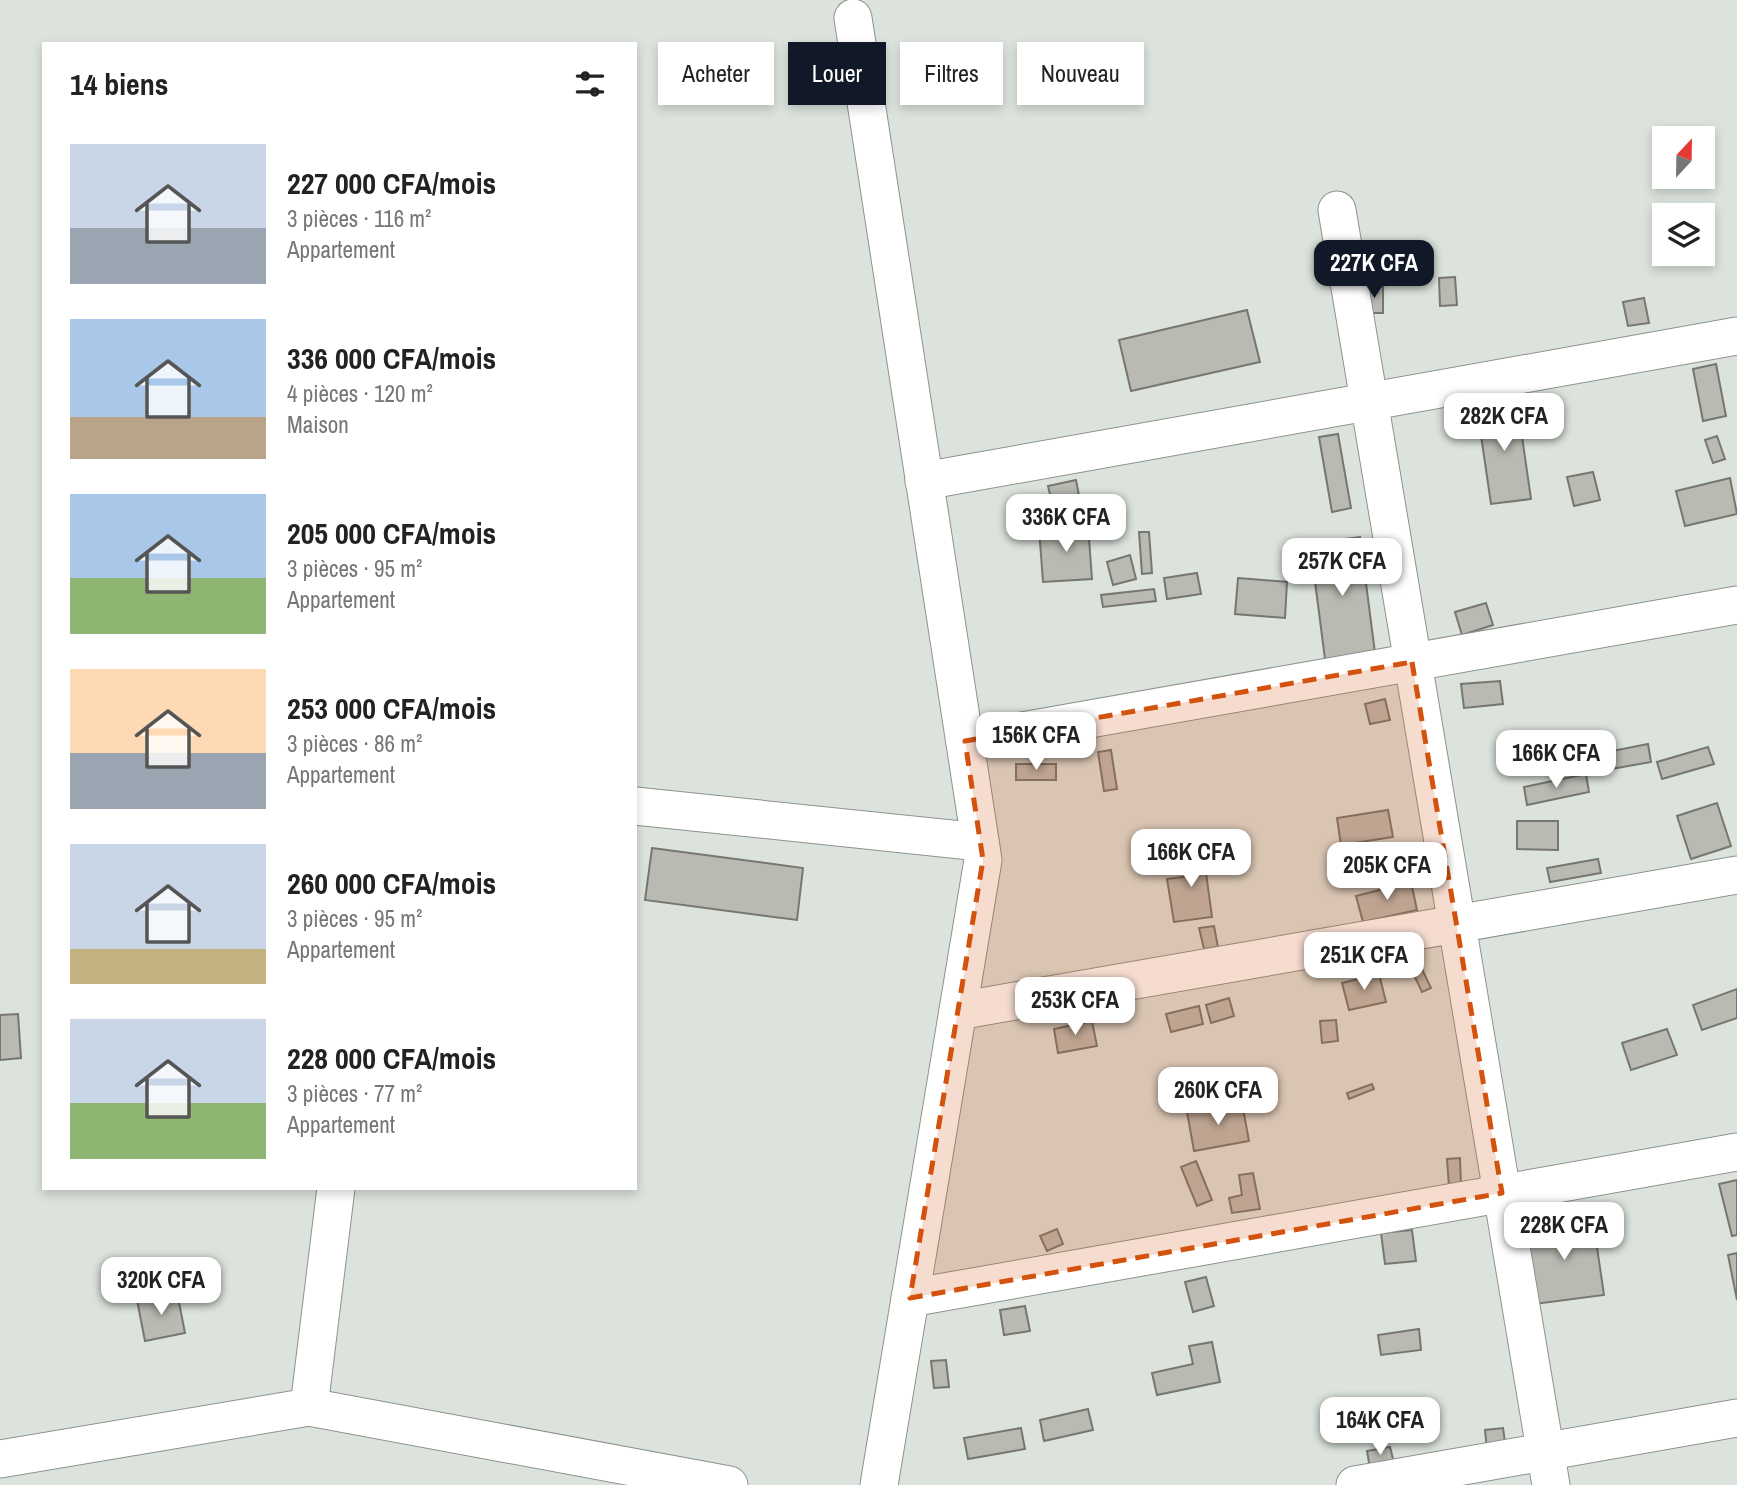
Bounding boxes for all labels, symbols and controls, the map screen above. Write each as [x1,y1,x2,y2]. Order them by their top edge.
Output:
chip: Acheter [658,42,774,105]
chip: Louer [788,42,886,105]
chip: Filtres [900,42,1003,105]
chip: Nouveau [1017,42,1144,105]
text: 14 biens [70,64,168,104]
icon: filters [571,65,609,103]
north arrow [1652,126,1715,189]
map controls [1652,126,1715,266]
text: 227 000 CFA/mois [287,163,496,203]
icon: home [126,172,210,256]
text: 3 pièces · 116 m² [287,203,431,234]
button: layers [1652,203,1715,266]
text: Appartement [287,234,395,265]
pin: 227K CFA [1302,240,1446,300]
text: 227K CFA [1330,247,1418,278]
text: 336 000 CFA/mois [287,338,496,378]
icon: home [126,347,210,431]
text: 4 pièces · 120 m² [287,378,433,409]
pin: 282K CFA [1432,393,1576,453]
text: 282K CFA [1460,400,1548,431]
text: Maison [287,409,349,440]
pin: 336K CFA [994,494,1138,554]
text: 336K CFA [1022,501,1110,532]
text: 205 000 CFA/mois [287,513,496,553]
icon: home [126,522,210,606]
pin: 257K CFA [1270,538,1414,598]
text: 257K CFA [1298,545,1386,576]
text: 3 pièces · 95 m² [287,553,422,584]
text: Appartement [287,584,395,615]
text: 253 000 CFA/mois [287,688,496,728]
icon: home [126,697,210,781]
pin: 156K CFA [964,712,1108,772]
text: 156K CFA [992,719,1080,750]
text: 3 pièces · 86 m² [287,728,422,759]
pin: 166K CFA [1484,730,1628,790]
text: 166K CFA [1512,737,1600,768]
text: Appartement [287,759,395,790]
pin: 166K CFA [1119,830,1263,889]
text: 166K CFA [1147,836,1235,867]
pin: 205K CFA [1315,842,1459,902]
text: 205K CFA [1343,849,1431,880]
text: 260 000 CFA/mois [287,863,496,903]
icon: home [126,872,210,956]
text: 3 pièces · 95 m² [287,903,422,934]
pin: 251K CFA [1292,932,1436,992]
text: Appartement [287,934,395,965]
text: 251K CFA [1320,939,1408,970]
pin: 253K CFA [1003,978,1147,1037]
text: 253K CFA [1031,984,1119,1015]
text: 228 000 CFA/mois [287,1038,496,1078]
icon: home [126,1047,210,1131]
pin: 260K CFA [1146,1068,1290,1127]
text: 260K CFA [1174,1074,1262,1105]
text: 3 pièces · 77 m² [287,1078,422,1109]
text: Appartement [287,1109,395,1140]
pin: 228K CFA [1492,1202,1636,1262]
text: 228K CFA [1520,1209,1608,1240]
pin: 320K CFA [89,1258,233,1317]
text: 320K CFA [117,1264,205,1295]
pin: 164K CFA [1308,1398,1452,1457]
text: 164K CFA [1336,1404,1424,1435]

